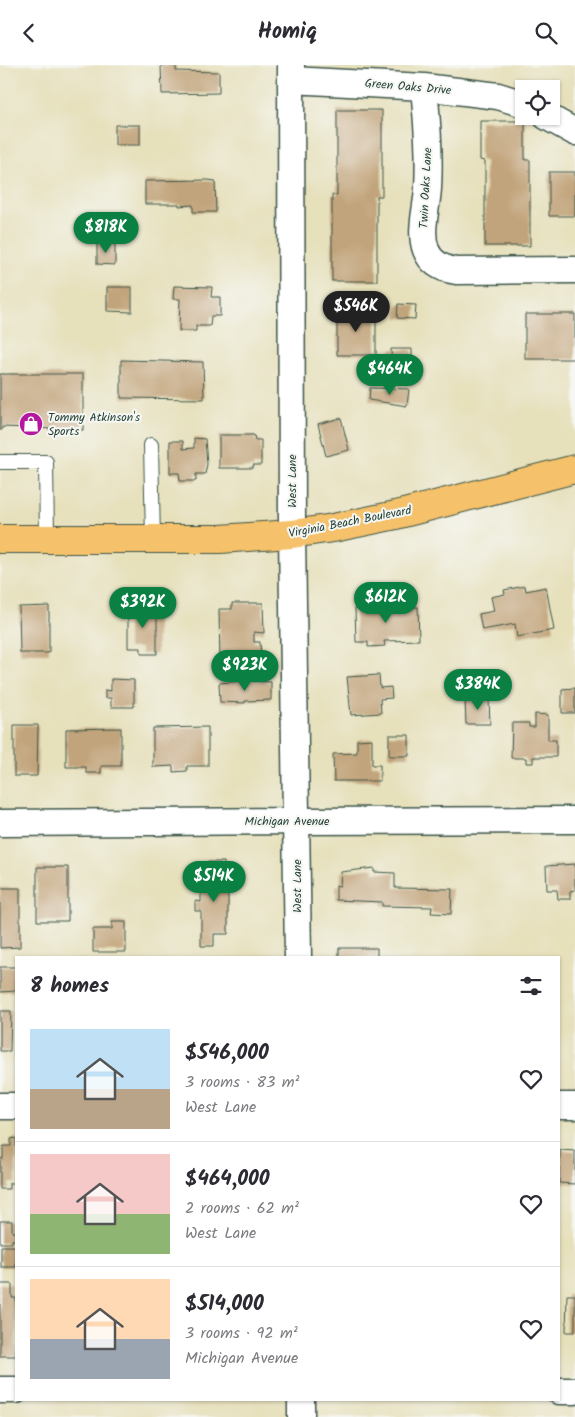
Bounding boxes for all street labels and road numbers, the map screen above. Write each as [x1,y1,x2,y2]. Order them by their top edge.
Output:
street label: Green Oaks Drive [364,74,453,100]
street label: Twin Oaks Lane [414,146,438,229]
street label: West Lane [283,454,302,508]
street label: Virginia Beach Boulevard [287,501,414,543]
street label: Michigan Avenue [245,812,330,831]
street label: West Lane [288,859,307,913]

